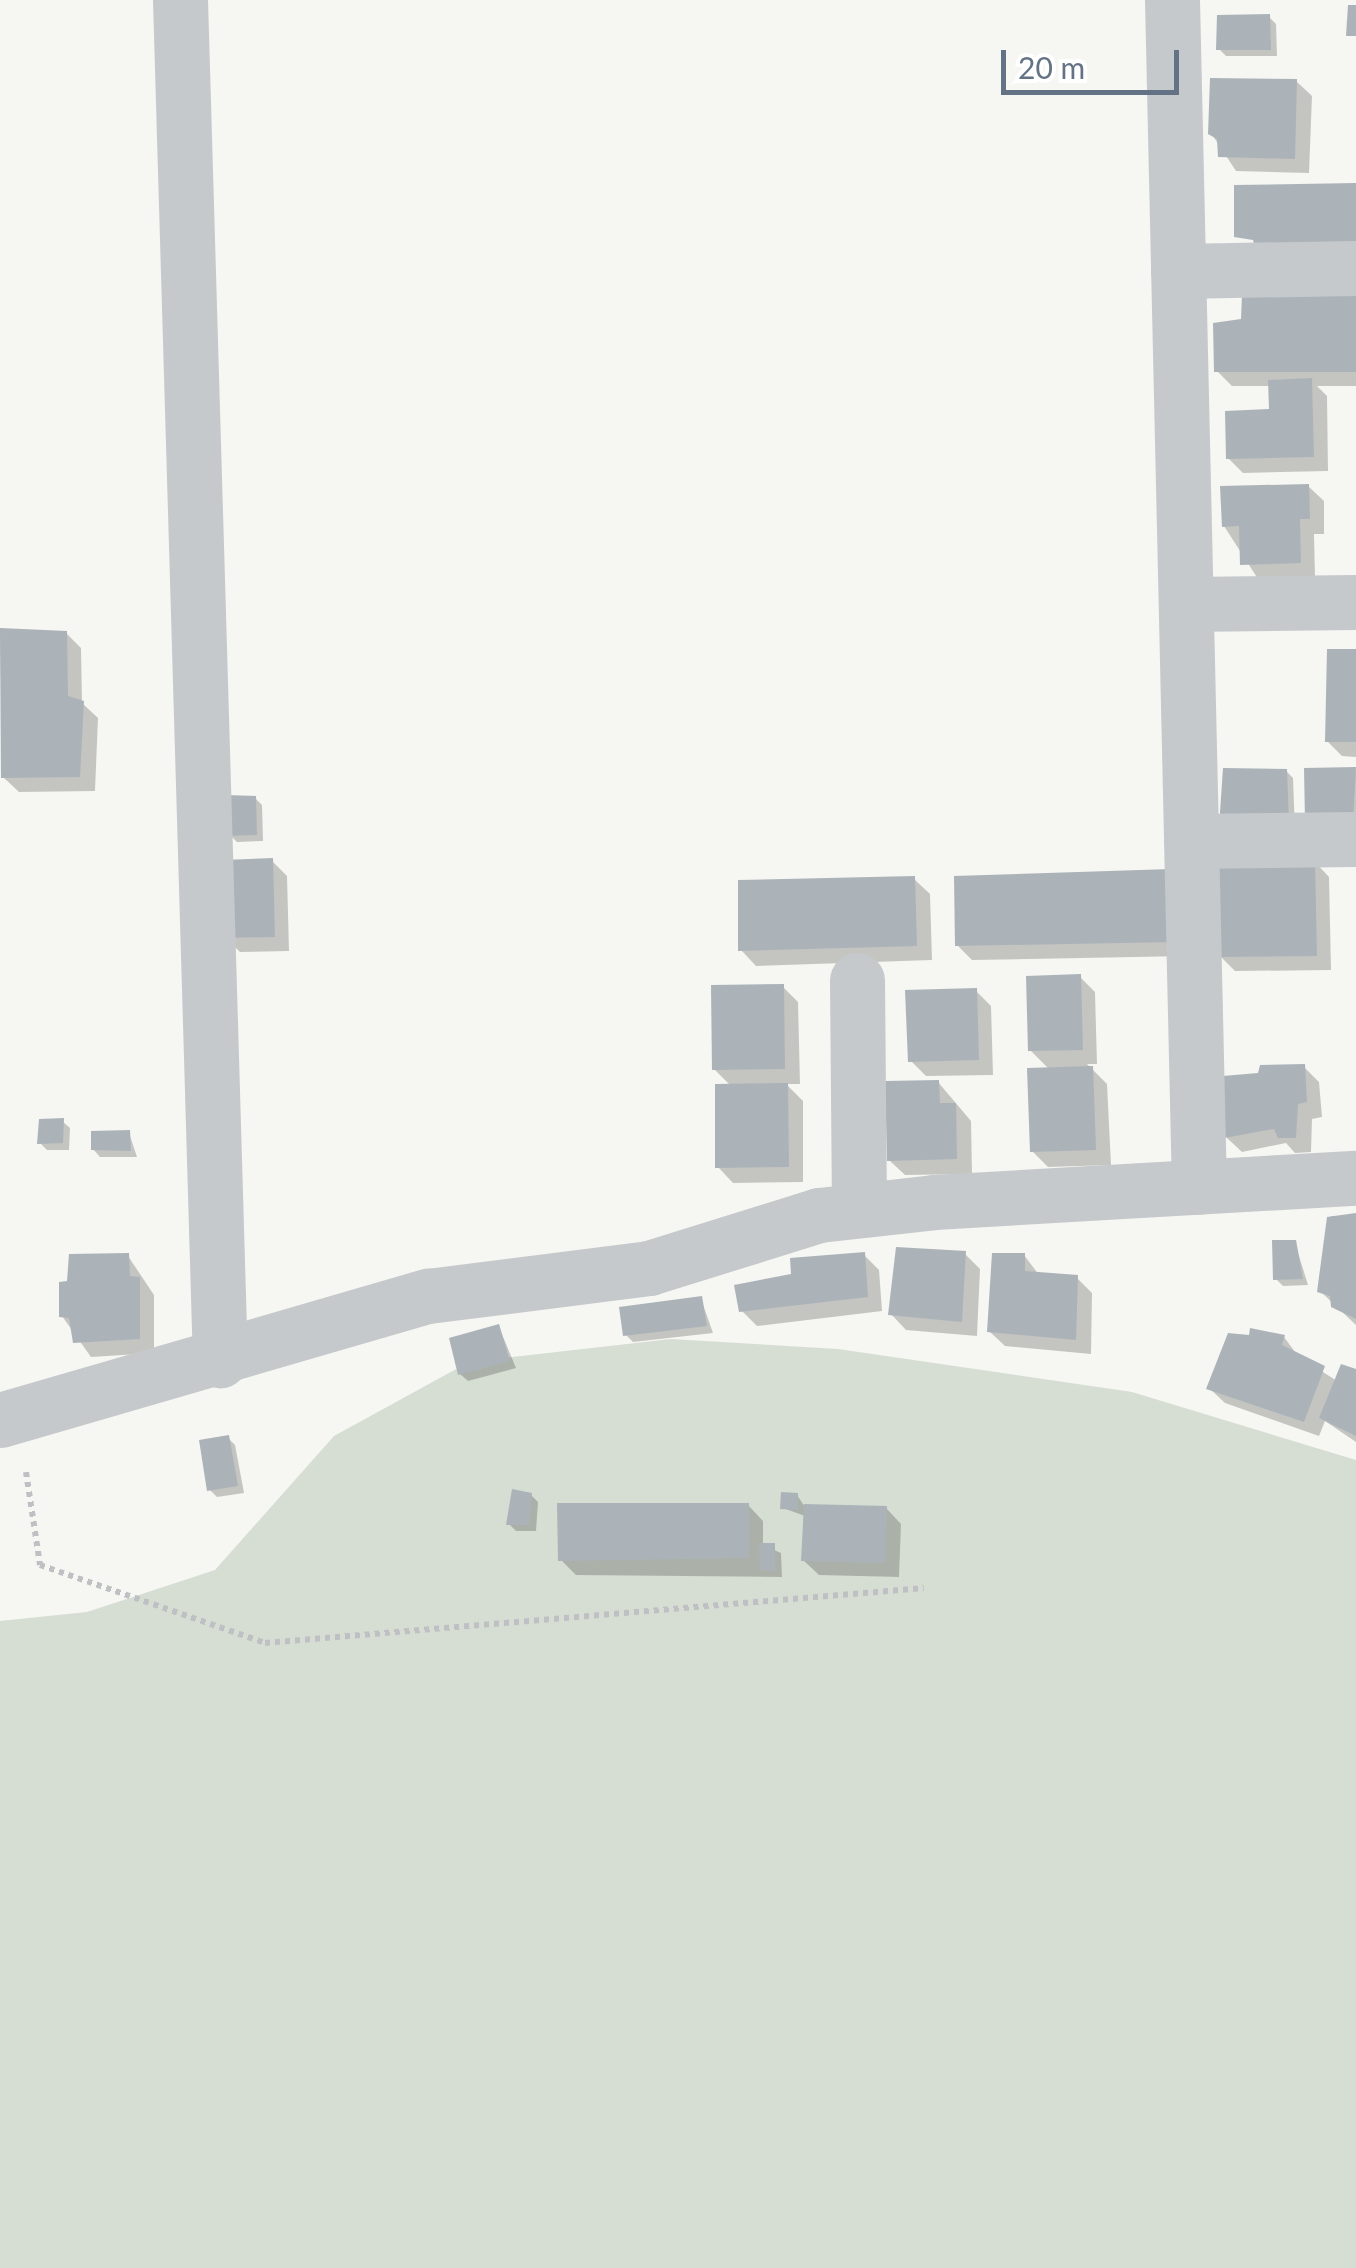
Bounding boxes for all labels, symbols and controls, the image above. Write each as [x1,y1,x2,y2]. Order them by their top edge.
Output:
scale bar [1006,30,1184,92]
text: 20 m [1018,49,1085,85]

